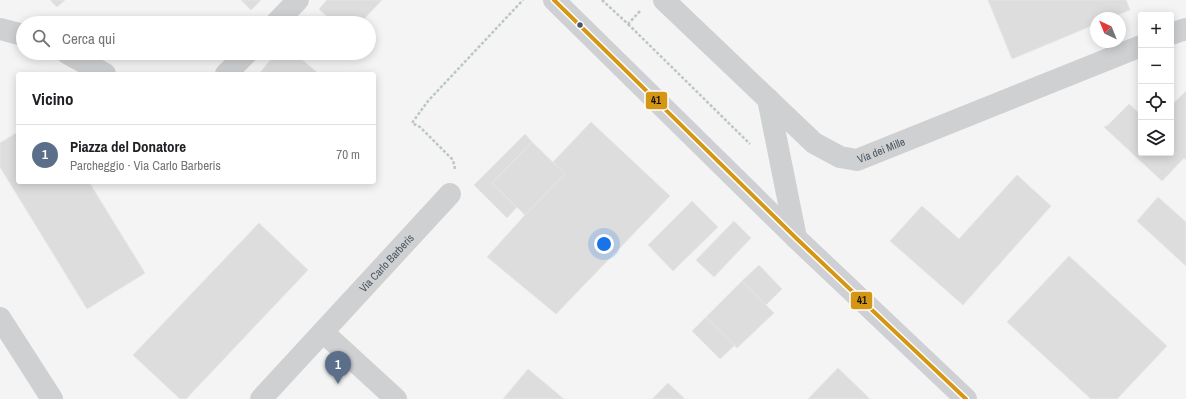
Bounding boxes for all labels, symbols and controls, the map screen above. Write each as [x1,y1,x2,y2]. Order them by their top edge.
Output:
north arrow [1090,12,1126,48]
map controls [1138,12,1174,156]
button: + [1138,12,1174,48]
search box [16,16,376,60]
unlabelled marker [575,20,585,30]
icon: search [30,27,52,49]
text: Cerca qui [62,28,115,49]
button: − [1138,48,1174,84]
button: locate [1138,84,1174,120]
text: Vicino [32,87,74,110]
line badge: 41 [645,91,668,110]
text: 41 [651,93,661,107]
button: layers [1138,120,1174,156]
street label: Via dei Mille [855,134,907,166]
text: Piazza del Donatore [70,136,186,157]
text: 1 [42,146,48,163]
text: 70 m [336,146,360,163]
text: Parcheggio · Via Carlo Barberis [70,157,221,174]
street label: Via Carlo Barberis [356,231,417,295]
your location [594,234,614,254]
line badge: 41 [850,291,873,310]
text: 41 [857,293,867,307]
pin: 1 [325,351,351,384]

